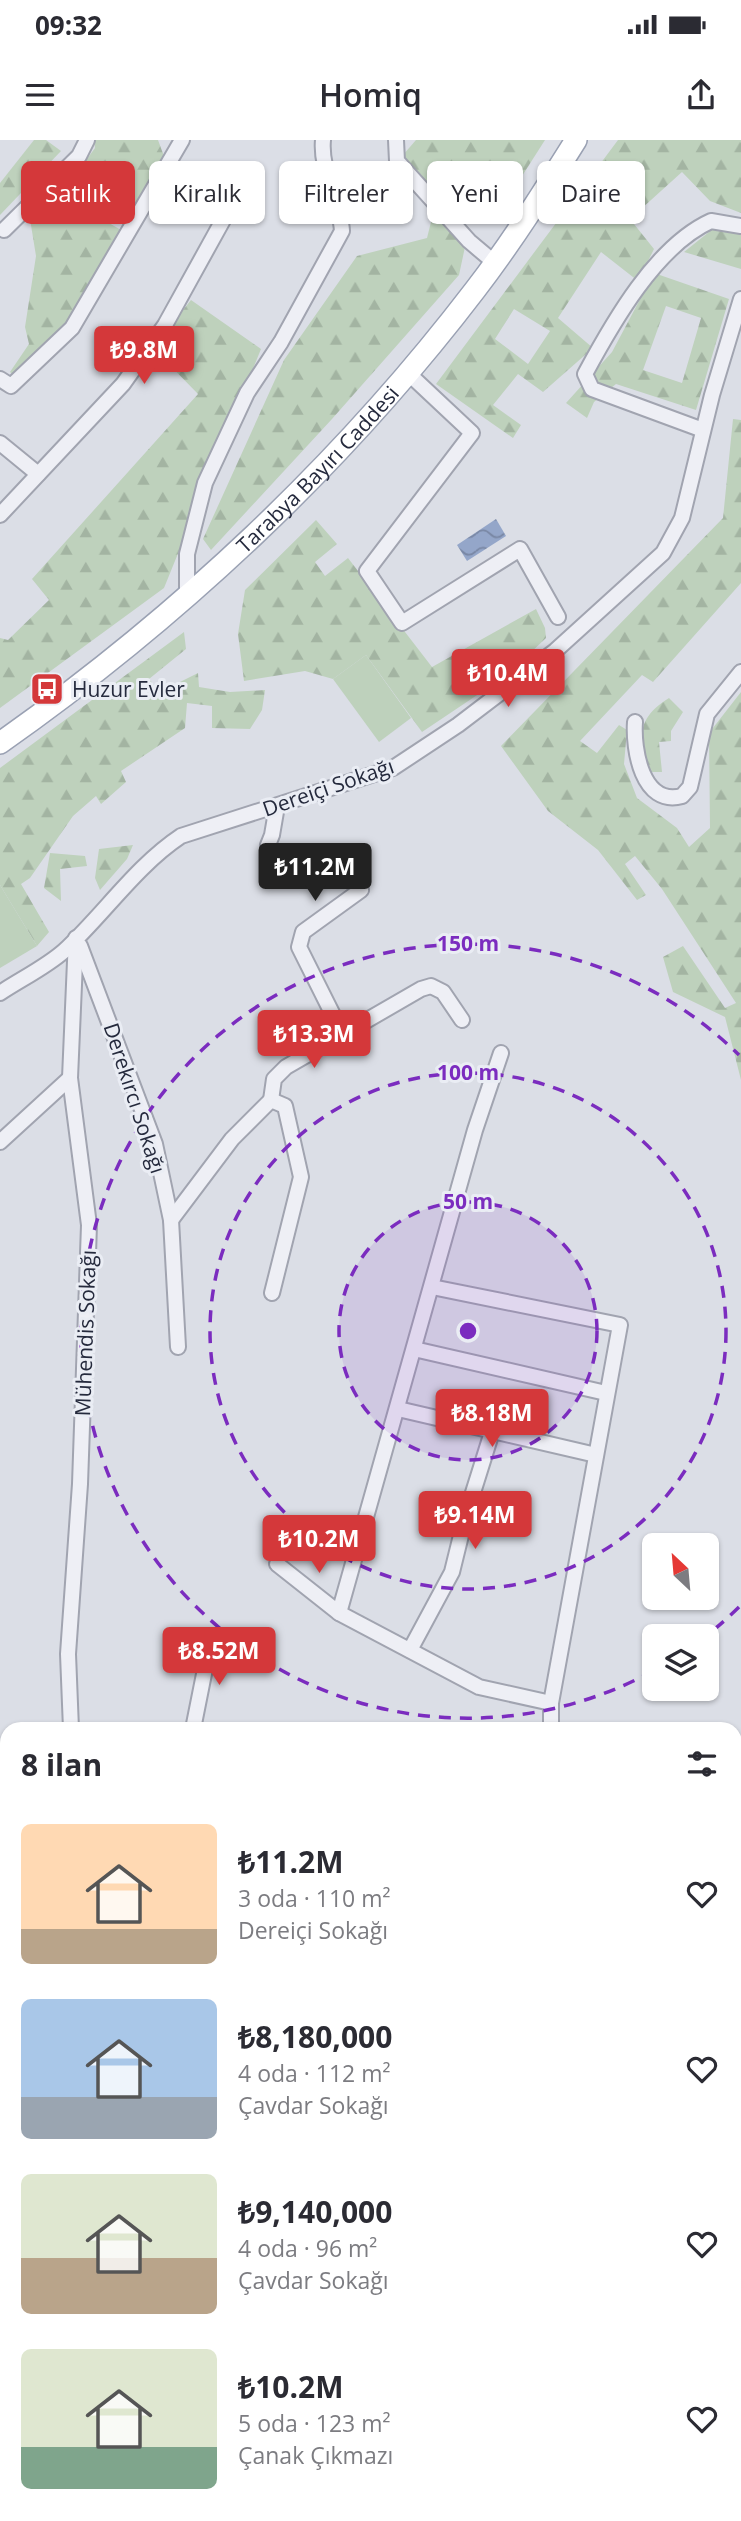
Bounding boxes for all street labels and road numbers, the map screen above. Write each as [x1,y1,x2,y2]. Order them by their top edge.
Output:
street label: Tarabya Bayırı Caddesi [230,380,405,559]
street label: Dereiçi Sokağı [259,751,397,823]
street label: Derekırcı Sokağı [97,1019,173,1177]
street label: Mühendis Sokağı [68,1249,102,1417]

